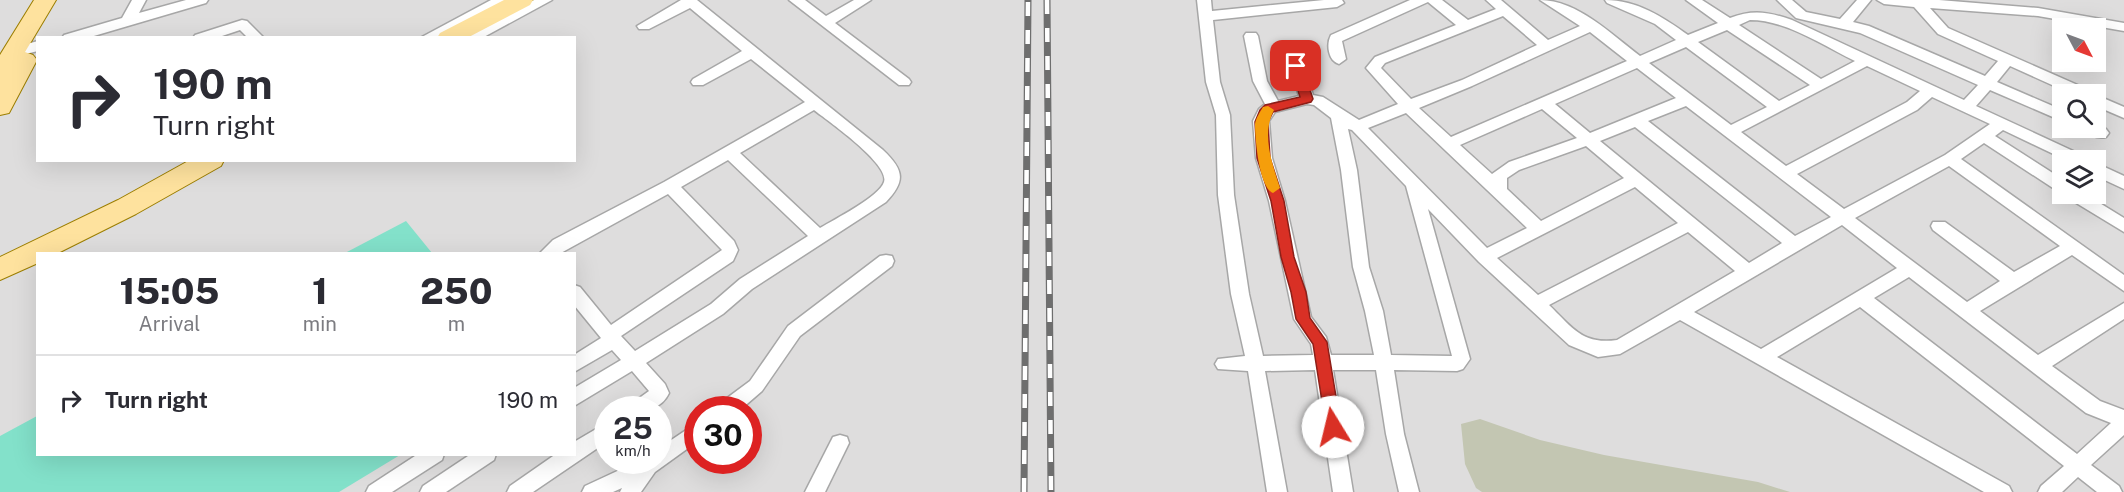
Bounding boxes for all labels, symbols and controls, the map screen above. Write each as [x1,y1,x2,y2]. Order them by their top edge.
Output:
north arrow [2052,18,2106,72]
map controls [2052,18,2106,204]
pin [1270,40,1321,91]
icon: arrive [1279,49,1312,82]
text: 190 m [153,59,273,108]
icon: right [54,60,132,138]
button: search [2052,84,2106,138]
text: Turn right [153,109,276,141]
button: layers [2052,150,2106,204]
text: 15:05 [120,270,219,312]
text: 1 [312,270,328,312]
text: 250 [420,270,492,312]
text: Arrival [139,312,200,336]
text: min [303,312,337,336]
text: m [448,312,465,336]
icon: right [54,384,87,417]
text: Turn right [105,387,208,413]
text: 190 m [498,387,558,413]
position arrow [1301,395,1365,459]
speed limit sign: 30 [684,396,762,474]
text: 25 [613,410,653,446]
text: km/h [615,442,651,459]

